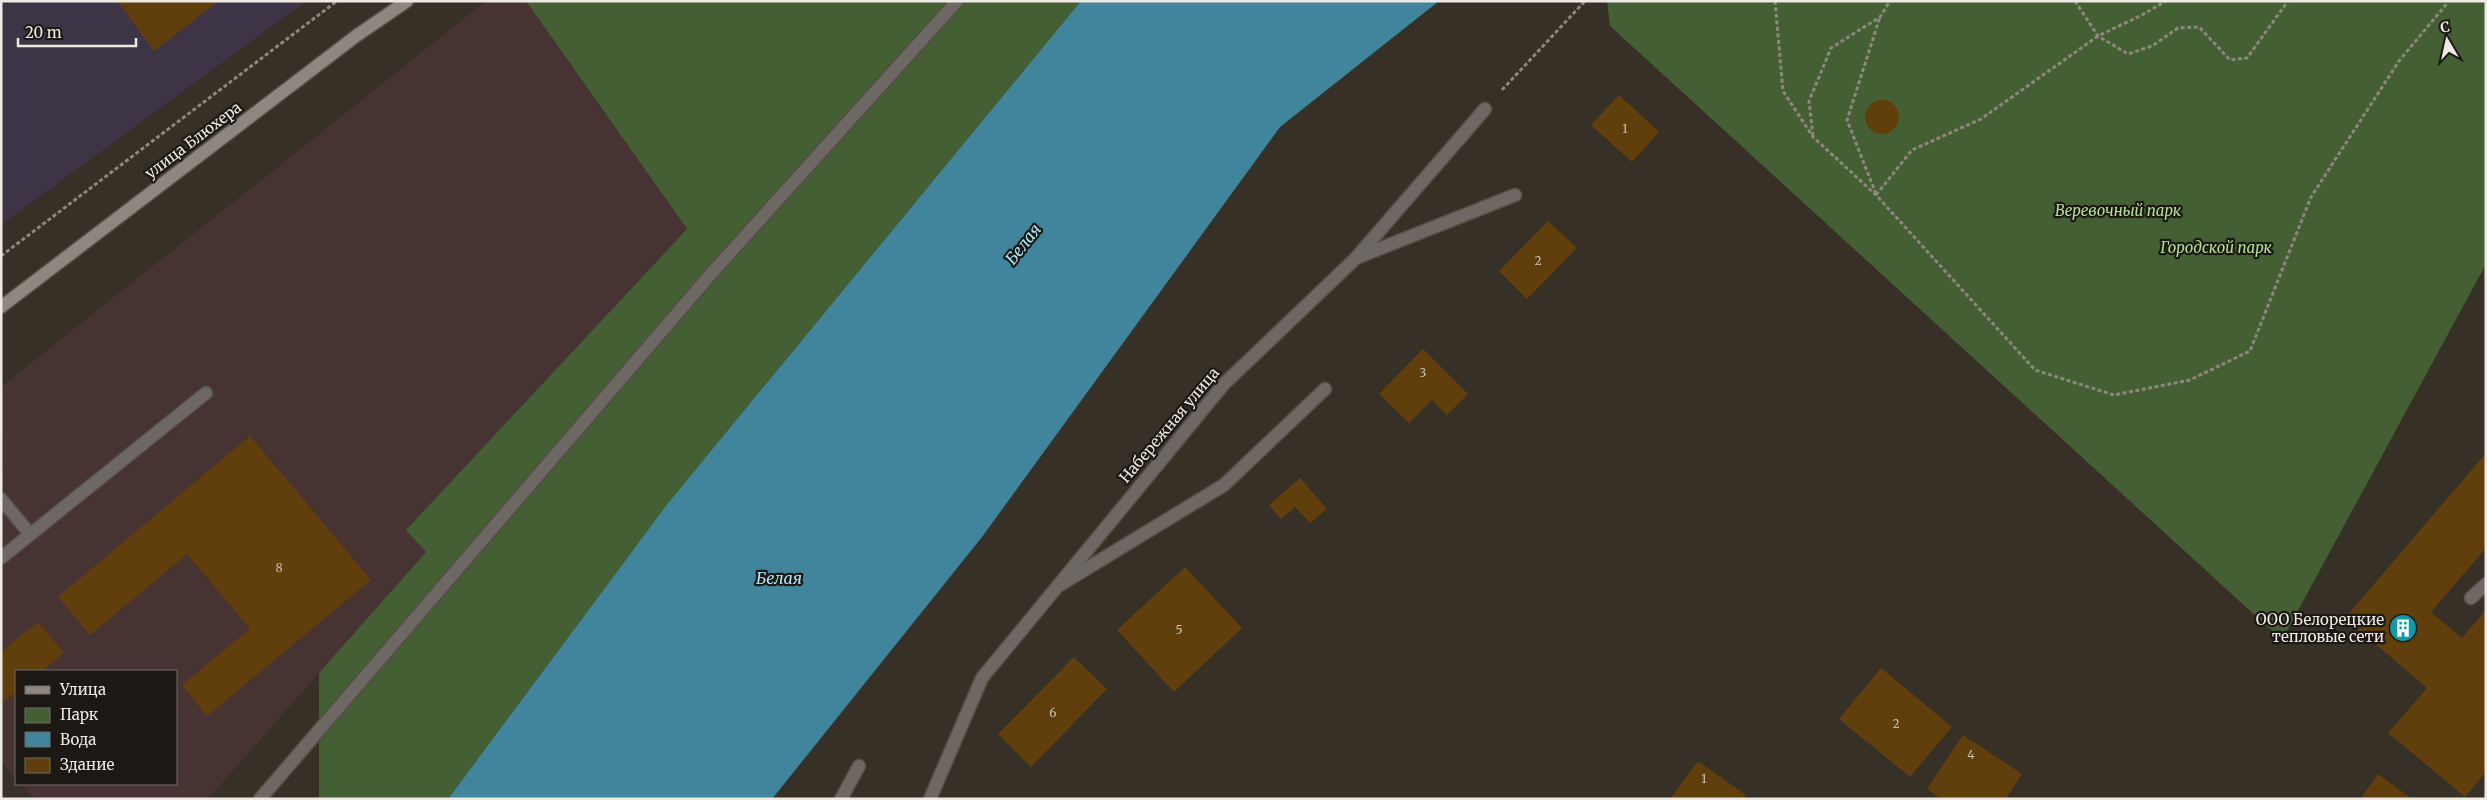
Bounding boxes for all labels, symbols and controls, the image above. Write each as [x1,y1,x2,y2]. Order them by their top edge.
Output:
scale bar [18,15,135,47]
north arrow [2422,15,2472,65]
text: С [2439,18,2451,37]
text: 20 m [25,23,62,42]
street label: улица Блюхера [141,98,245,182]
house number: 1 [1622,121,1628,136]
park label: Веревочный парк [2055,201,2182,220]
water label: Белая [1001,220,1045,268]
park label: Городской парк [2160,238,2273,257]
house number: 2 [1534,253,1542,268]
street label: Набережная улица [1115,363,1223,487]
house number: 3 [1420,365,1427,380]
house number: 8 [275,560,283,575]
water label: Белая [756,568,802,588]
place label: ООО Белорецкие тепловые сети [2256,610,2384,646]
building icon: ООО Белорецкие тепловые сети [2388,613,2418,643]
house number: 5 [1175,622,1183,637]
legend [15,670,178,785]
text: Улица [59,680,106,699]
text: Парк [60,705,99,724]
house number: 6 [1049,705,1057,720]
house number: 2 [1892,716,1900,731]
text: Вода [60,730,96,749]
house number: 4 [1967,747,1975,762]
text: Здание [60,755,114,774]
house number: 1 [1701,771,1707,786]

